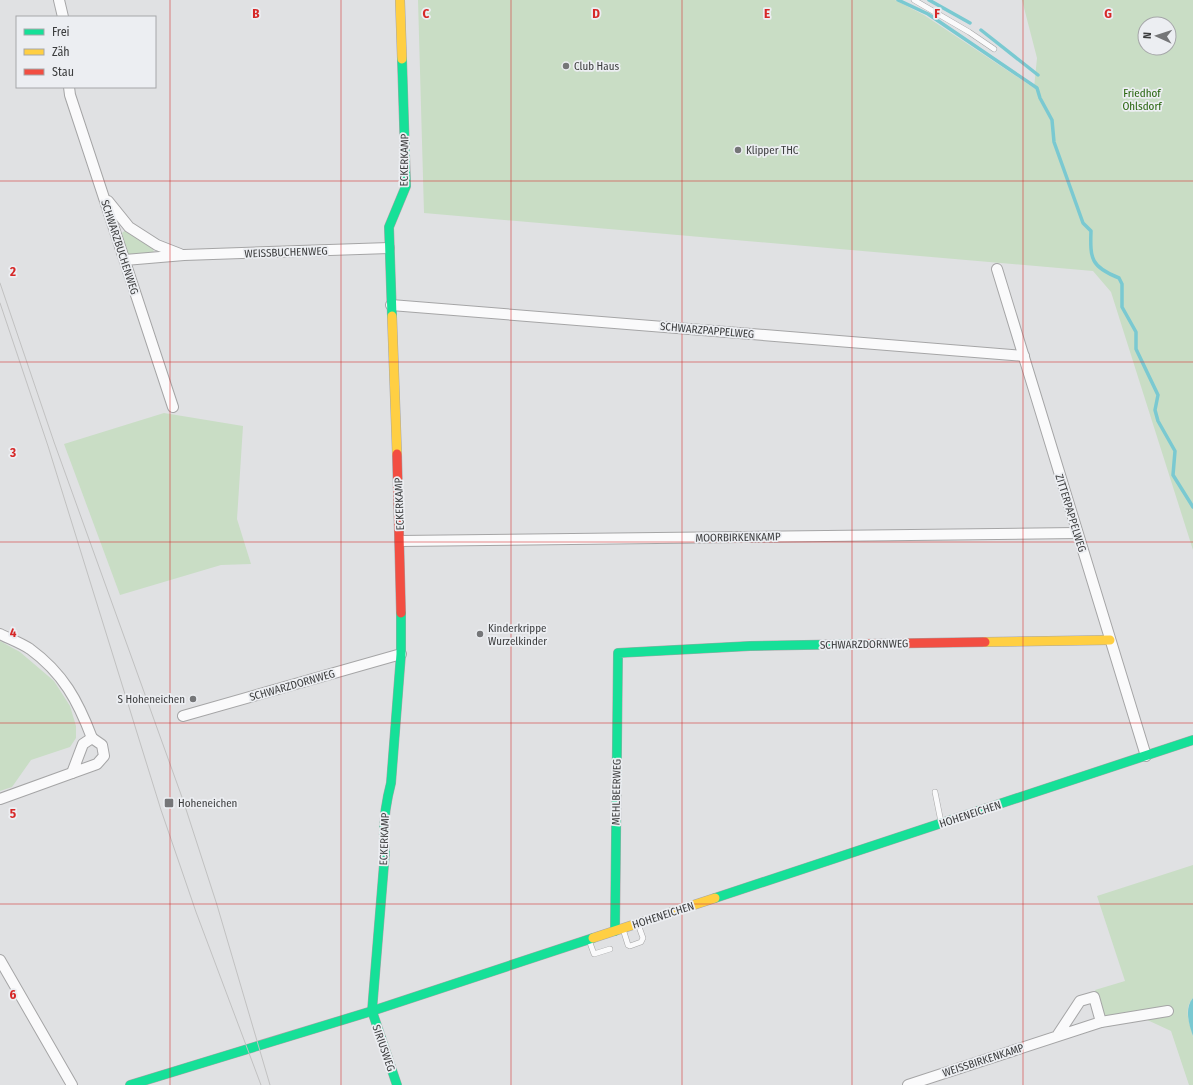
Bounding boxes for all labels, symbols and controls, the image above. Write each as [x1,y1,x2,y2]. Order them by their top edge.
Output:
text: B [252,6,260,21]
text: C [423,6,430,21]
text: D [592,6,600,21]
text: E [764,6,770,21]
text: F [934,6,940,21]
text: G [1104,6,1112,21]
legend [16,16,156,88]
north arrow [1137,16,1177,56]
text: Frei [52,25,70,39]
text: N [1141,32,1154,39]
text: Zäh [52,45,70,59]
place label: Club Haus [574,60,619,73]
marker: Club Haus [561,61,571,71]
text: Stau [52,65,74,79]
park label: Friedhof Ohlsdorf [1122,87,1162,113]
street label: ECKERKAMP [398,133,411,187]
place label: Klipper THC [746,144,799,157]
marker: Klipper THC [733,145,743,155]
street label: SCHWARZBUCHENWEG [98,198,141,296]
street label: WEISSBUCHENWEG [244,245,328,260]
text: 2 [9,264,16,279]
street label: SCHWARZPAPPELWEG [659,320,755,341]
text: 3 [9,445,16,460]
street label: ZITTERPAPPELWEG [1052,473,1089,554]
street label: ECKERKAMP [392,477,407,531]
street label: MOORBIRKENKAMP [695,530,781,545]
place label: Kinderkrippe Wurzelkinder [488,622,547,648]
text: 4 [10,625,17,640]
marker: Kinderkrippe Wurzelkinder [475,629,485,639]
street label: SCHWARZDORNWEG [820,637,908,652]
street label: SCHWARZDORNWEG [248,667,336,704]
place label: S Hoheneichen [118,693,185,706]
marker: S Hoheneichen [188,694,198,704]
street label: MEHLBEERWEG [609,759,624,825]
marker: Hoheneichen [163,797,175,809]
place label: Hoheneichen [178,797,237,810]
street label: HOHENEICHEN [938,798,1003,831]
text: 5 [10,806,16,821]
street label: ECKERKAMP [377,812,392,866]
street label: HOHENEICHEN [631,899,696,932]
text: 6 [10,987,17,1002]
street label: SIRIUSWEG [369,1023,398,1073]
street label: WEISSBIRKENKAMP [941,1041,1026,1080]

